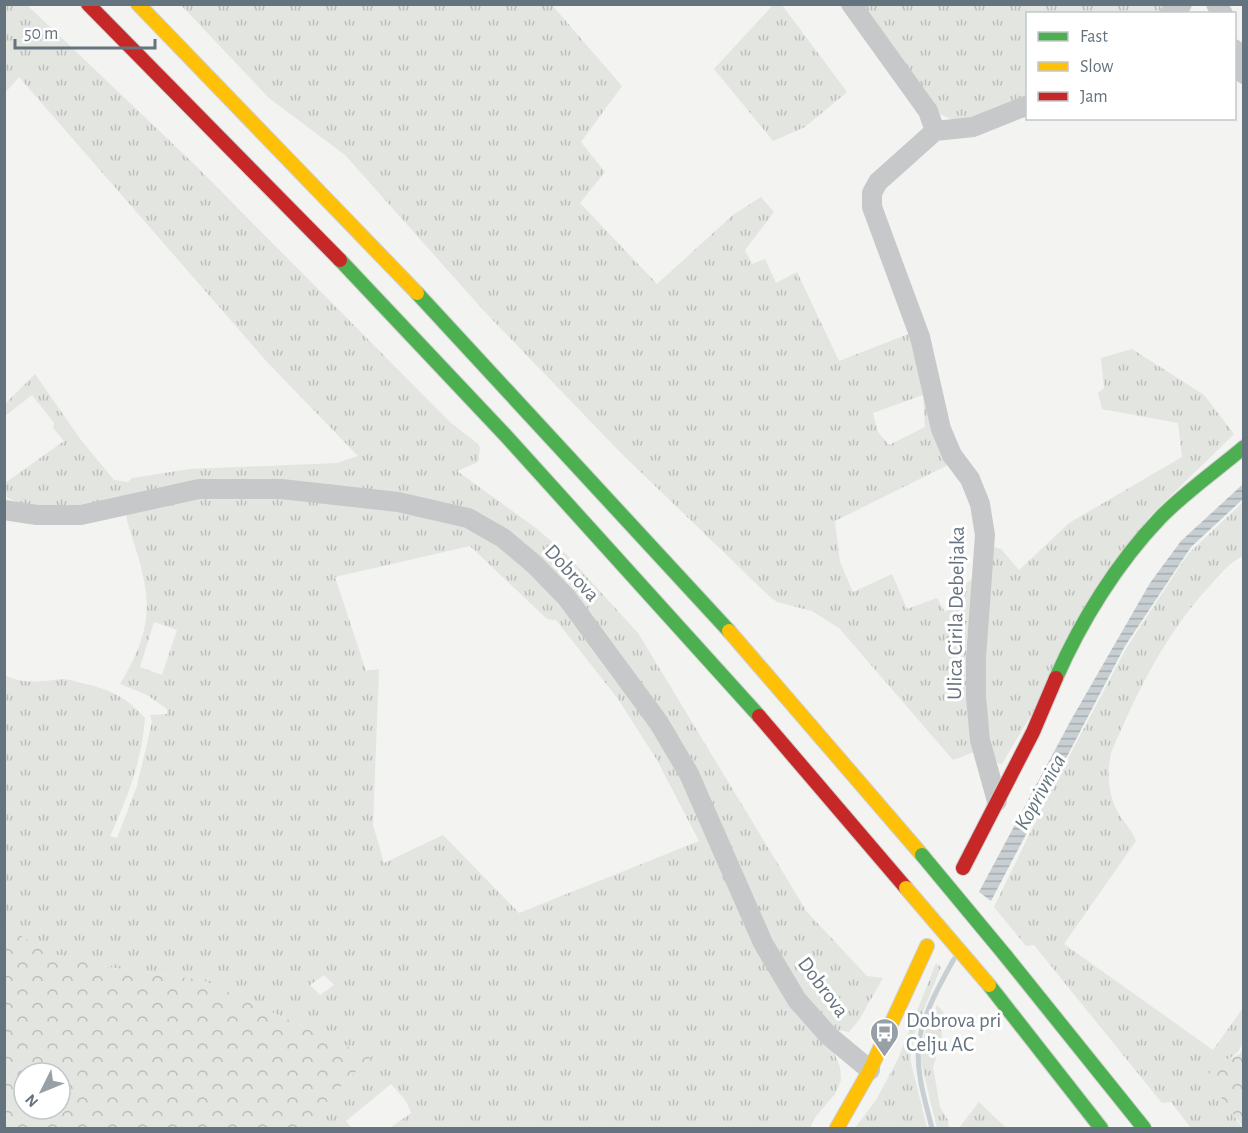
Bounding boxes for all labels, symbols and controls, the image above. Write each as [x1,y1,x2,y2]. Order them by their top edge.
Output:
scale bar [15,12,154,50]
legend [1026,12,1236,120]
text: 50 m [24,25,58,43]
text: Fast [1080,28,1108,46]
text: Slow [1080,58,1113,76]
text: Jam [1080,88,1108,106]
street label: Ulica Cirila Debeljaka [944,526,968,700]
street label: Dobrova [541,540,604,606]
water label: Koprivnica [1010,751,1071,834]
street label: Dobrova [794,953,852,1021]
place label: Dobrova pri Celju AC [906,1010,1001,1055]
bus stop icon: Dobrova pri Celju AC [869,1016,901,1058]
north arrow [12,1061,72,1121]
text: N [22,1091,41,1110]

